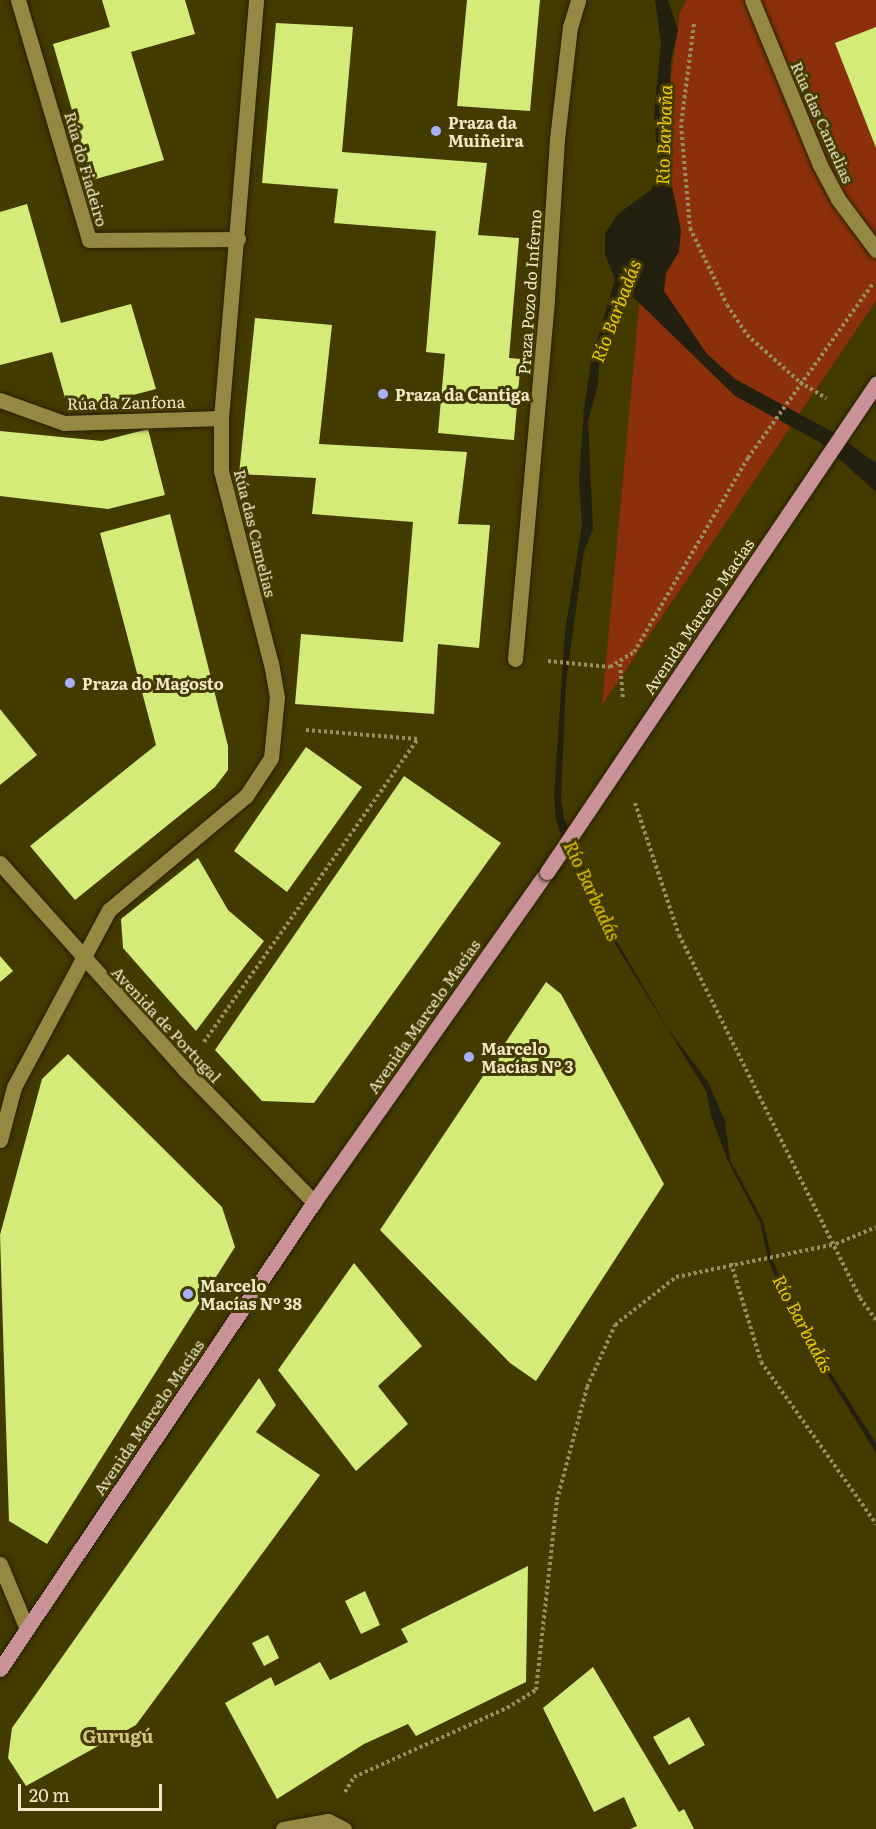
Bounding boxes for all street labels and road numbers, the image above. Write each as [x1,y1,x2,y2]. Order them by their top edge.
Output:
street label: Rúa das Camelias [788,58,858,186]
street label: Rúa do Fiadeiro [61,109,113,229]
street label: Praza Pozo do Inferno [514,209,544,375]
street label: Rúa da Zanfona [67,391,185,413]
street label: Rúa das Camelias [231,467,281,599]
street label: Avenida Marcelo Macías [639,534,757,698]
street label: Avenida Marcelo Macías [362,935,484,1097]
street label: Avenida de Portugal [108,962,226,1086]
street label: Avenida Marcelo Macías [89,1335,207,1499]

